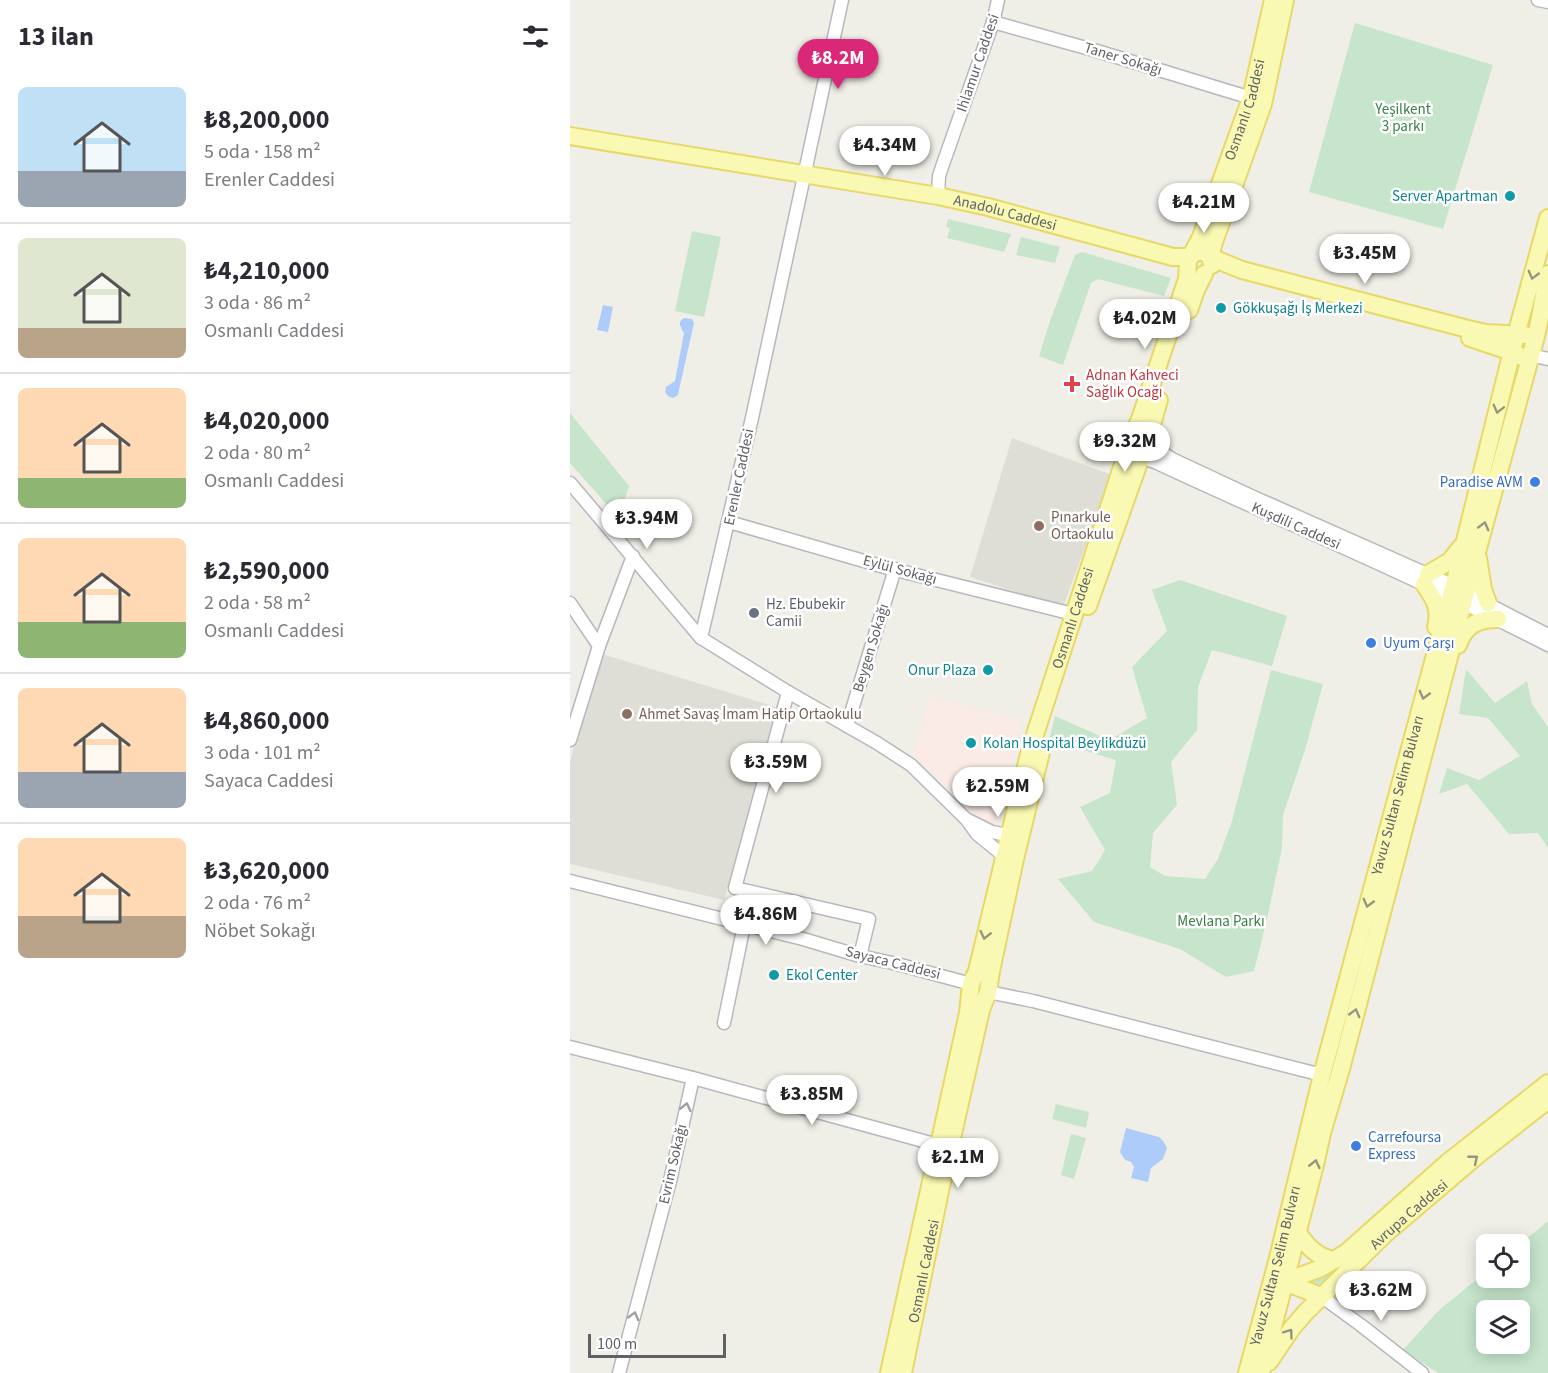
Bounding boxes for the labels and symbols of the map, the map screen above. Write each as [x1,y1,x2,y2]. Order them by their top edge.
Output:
street label: Ihlamur Caddesi [951,11,1005,115]
street label: Taner Sokağı [1081,37,1165,81]
pin: ₺8.2M [796,39,880,90]
street label: Osmanlı Caddesi [1219,57,1270,163]
park label: Yeşilkent 3 parkı [1374,99,1431,137]
pin: ₺4.34M [836,126,934,177]
pin: ₺4.21M [1155,183,1253,234]
place label: Server Apartman [1392,186,1498,207]
street label: Anadolu Caddesi [952,189,1059,236]
marker: Server Apartman [1503,189,1517,203]
pin: ₺3.45M [1316,234,1414,285]
one-way arrow [1528,269,1540,279]
place label: Gökkuşağı İş Merkezi [1233,298,1363,319]
pin: ₺4.02M [1096,299,1194,350]
marker: Gökkuşağı İş Merkezi [1214,301,1228,315]
place label: Adnan Kahveci Sağlık Ocağı [1086,365,1179,403]
marker: Adnan Kahveci Sağlık Ocağı [1063,375,1081,393]
one-way arrow [1492,403,1505,413]
pin: ₺9.32M [1076,422,1174,473]
street label: Erenler Caddesi [719,427,759,527]
place label: Paradise AVM [1440,472,1523,493]
marker: Paradise AVM [1528,475,1542,489]
street label: Kuşdili Caddesi [1248,497,1344,555]
pin: ₺3.94M [598,499,696,550]
place label: Pınarkule Ortaokulu [1051,507,1114,545]
marker: Pınarkule Ortaokulu [1032,519,1046,533]
one-way arrow [1477,521,1489,532]
street label: Eylül Sokağı [861,550,939,590]
street label: Osmanlı Caddesi [1047,565,1099,671]
place label: Hz. Ebubekir Camii [766,594,846,632]
street label: Beygen Sokağı [848,601,894,695]
marker: Hz. Ebubekir Camii [747,606,761,620]
place label: Uyum Çarşı [1383,633,1455,654]
marker: Uyum Çarşı [1364,636,1378,650]
place label: Onur Plaza [908,660,976,681]
marker: Onur Plaza [981,663,995,677]
one-way arrow [1419,689,1432,699]
place label: Ahmet Savaş İmam Hatip Ortaokulu [639,704,862,725]
marker: Ahmet Savaş İmam Hatip Ortaokulu [620,707,634,721]
street label: Yavuz Sultan Selim Bulvarı [1366,713,1429,878]
place label: Kolan Hospital Beylikdüzü [983,733,1147,754]
marker: Kolan Hospital Beylikdüzü [964,736,978,750]
pin: ₺3.59M [727,743,825,794]
pin: ₺2.59M [949,767,1047,818]
pin: ₺4.86M [717,895,815,946]
one-way arrow [1362,898,1375,908]
park label: Mevlana Parkı [1177,911,1265,932]
one-way arrow [979,929,992,939]
street label: Sayaca Caddesi [843,941,943,985]
place label: Ekol Center [786,965,859,986]
marker: Ekol Center [767,968,781,982]
one-way arrow [1348,1008,1361,1018]
pin: ₺3.85M [763,1075,861,1126]
one-way arrow [679,1102,692,1112]
street label: Evrim Sokağı [654,1122,692,1206]
place label: Carrefoursa Express [1368,1127,1441,1165]
pin: ₺2.1M [916,1138,1000,1189]
marker: Carrefoursa Express [1349,1139,1363,1153]
one-way arrow [1467,1155,1478,1166]
one-way arrow [1308,1159,1321,1169]
street label: Avrupa Caddesi [1365,1175,1452,1254]
street label: Yavuz Sultan Selim Bulvarı [1244,1184,1306,1349]
street label: Osmanlı Caddesi [903,1217,944,1325]
pin: ₺3.62M [1332,1271,1430,1322]
one-way arrow [627,1312,640,1322]
one-way arrow [1282,1328,1293,1339]
scale bar [588,1331,726,1358]

